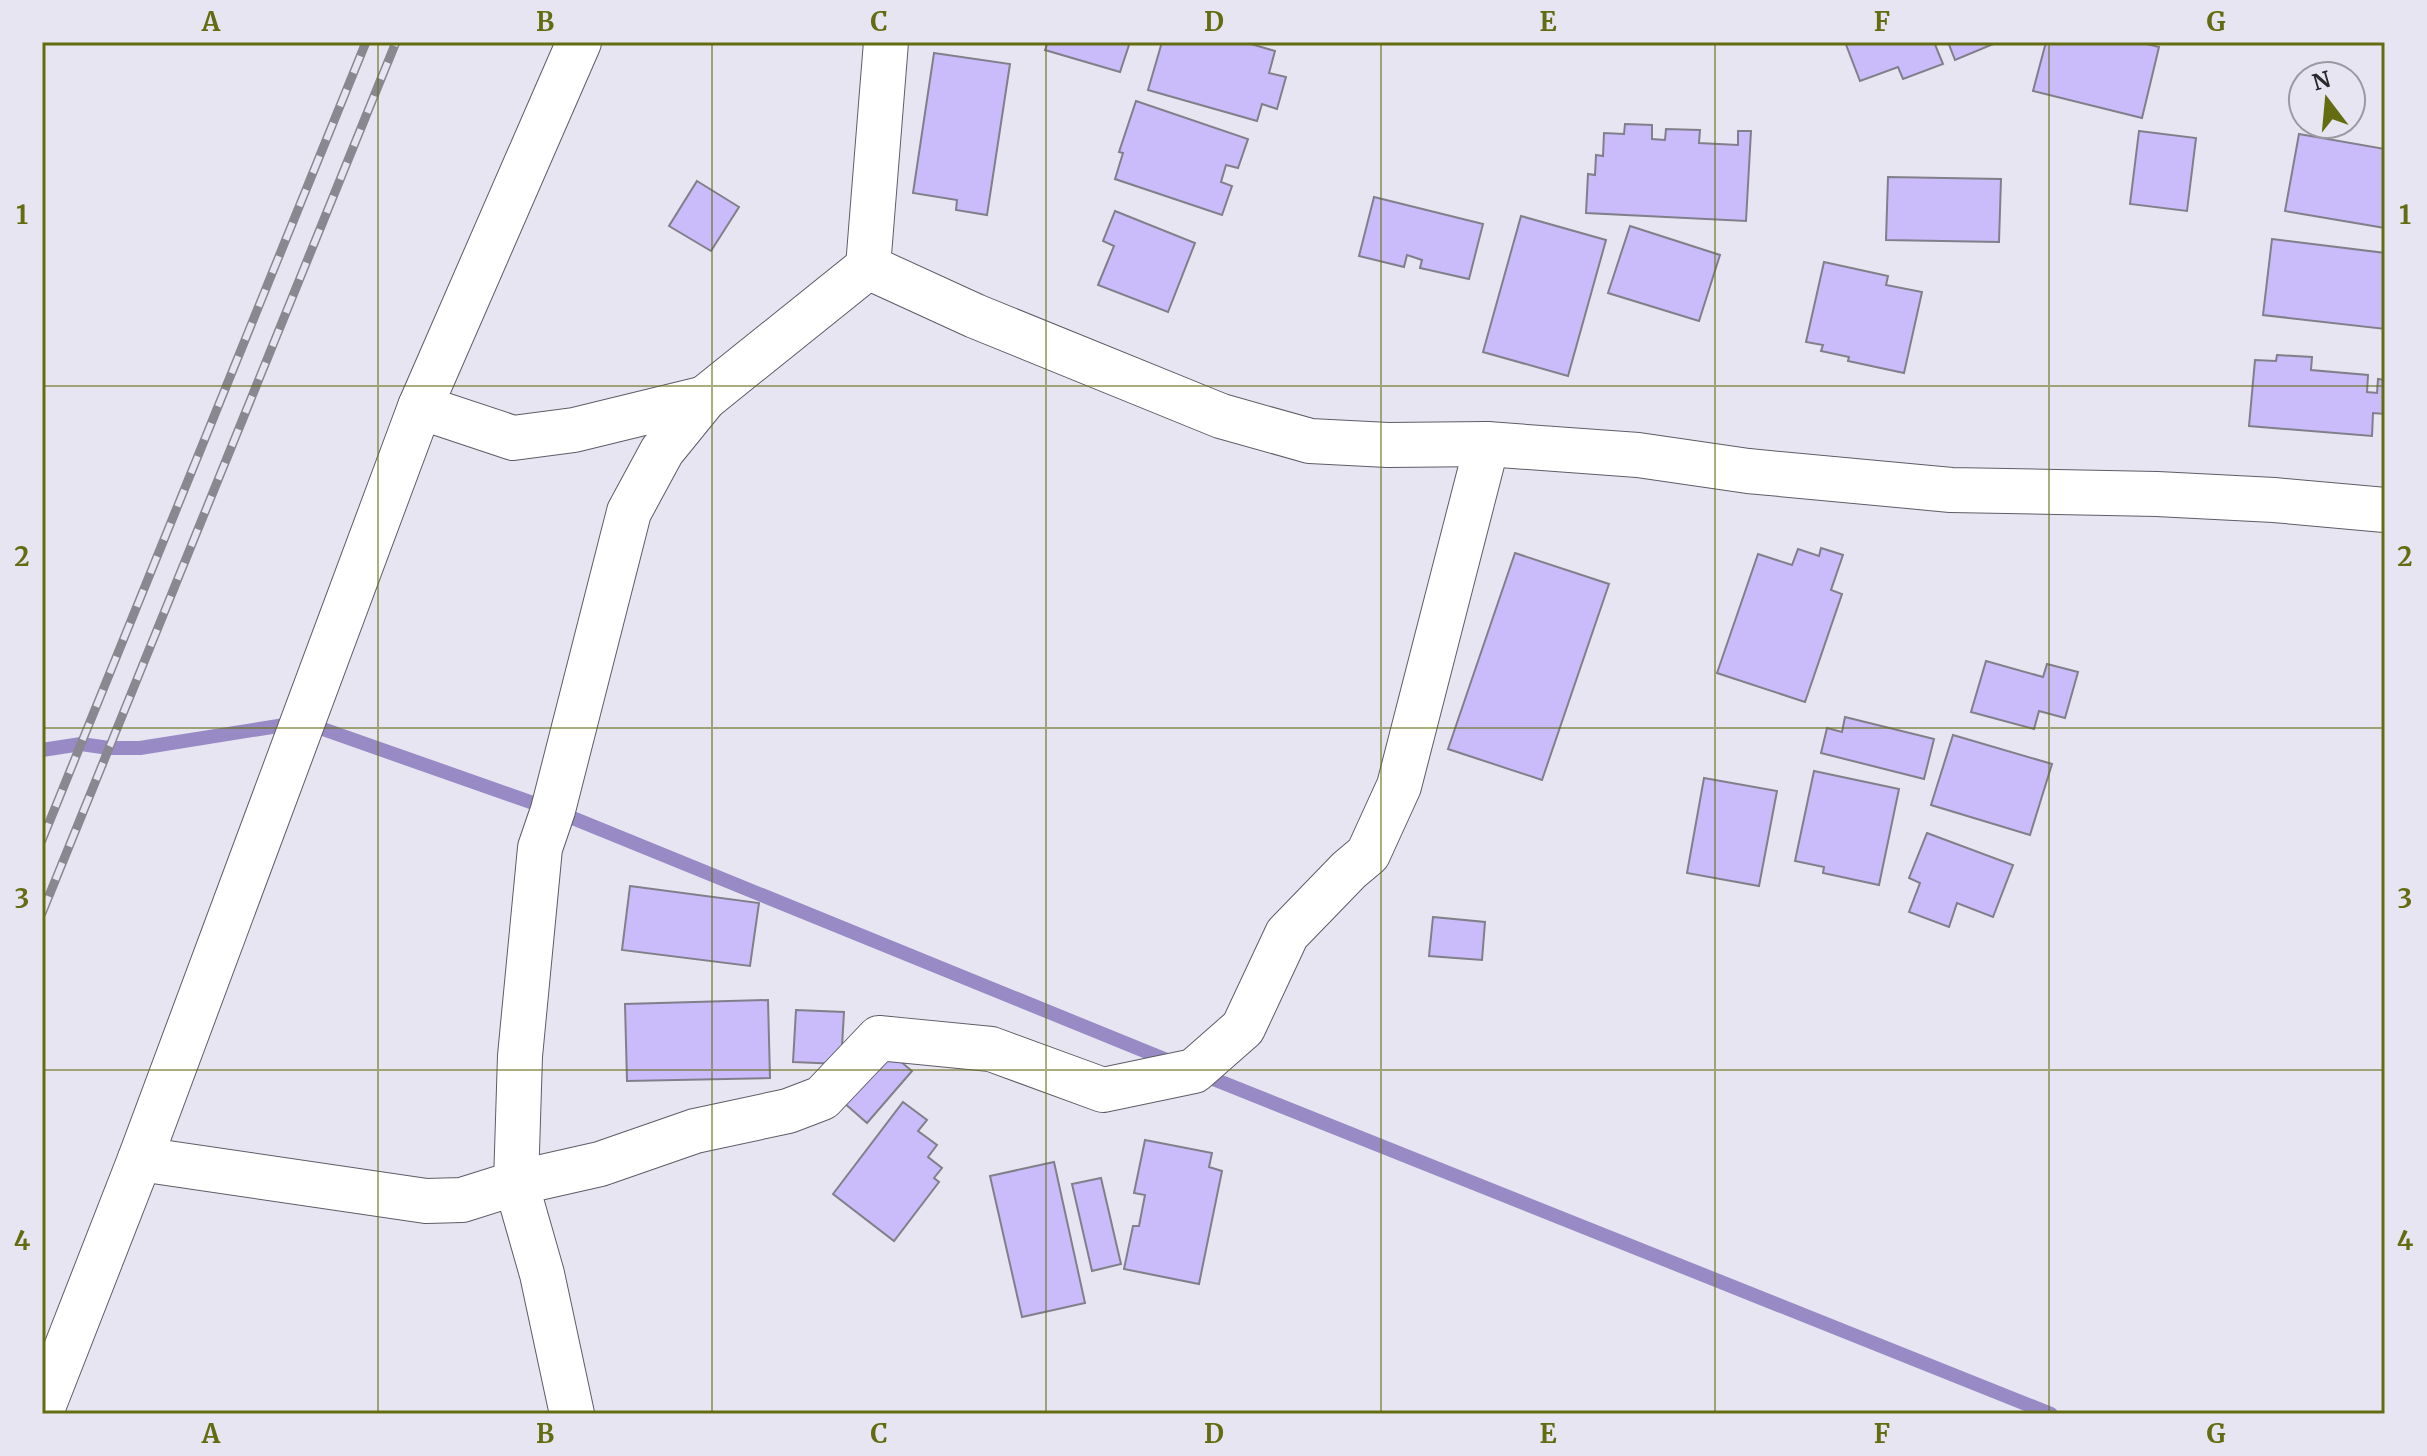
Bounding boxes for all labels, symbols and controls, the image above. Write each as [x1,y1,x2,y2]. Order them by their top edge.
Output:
text: A [201,5,221,38]
text: B [536,5,554,38]
text: C [870,5,888,38]
text: D [1204,5,1224,38]
text: E [1540,5,1557,38]
text: F [1874,5,1890,38]
text: G [2207,5,2226,38]
north arrow [2287,60,2367,140]
text: N [2309,65,2334,97]
text: 1 [16,198,28,231]
text: 1 [2399,198,2411,231]
text: 2 [14,540,30,573]
text: 2 [2397,540,2413,573]
text: 3 [15,882,29,915]
text: 3 [2398,882,2412,915]
text: 4 [14,1224,31,1257]
text: 4 [2397,1224,2414,1257]
text: A [201,1417,221,1450]
text: B [536,1417,554,1450]
text: C [870,1417,888,1450]
text: D [1204,1417,1224,1450]
text: E [1540,1417,1557,1450]
text: F [1874,1417,1890,1450]
text: G [2207,1417,2226,1450]

